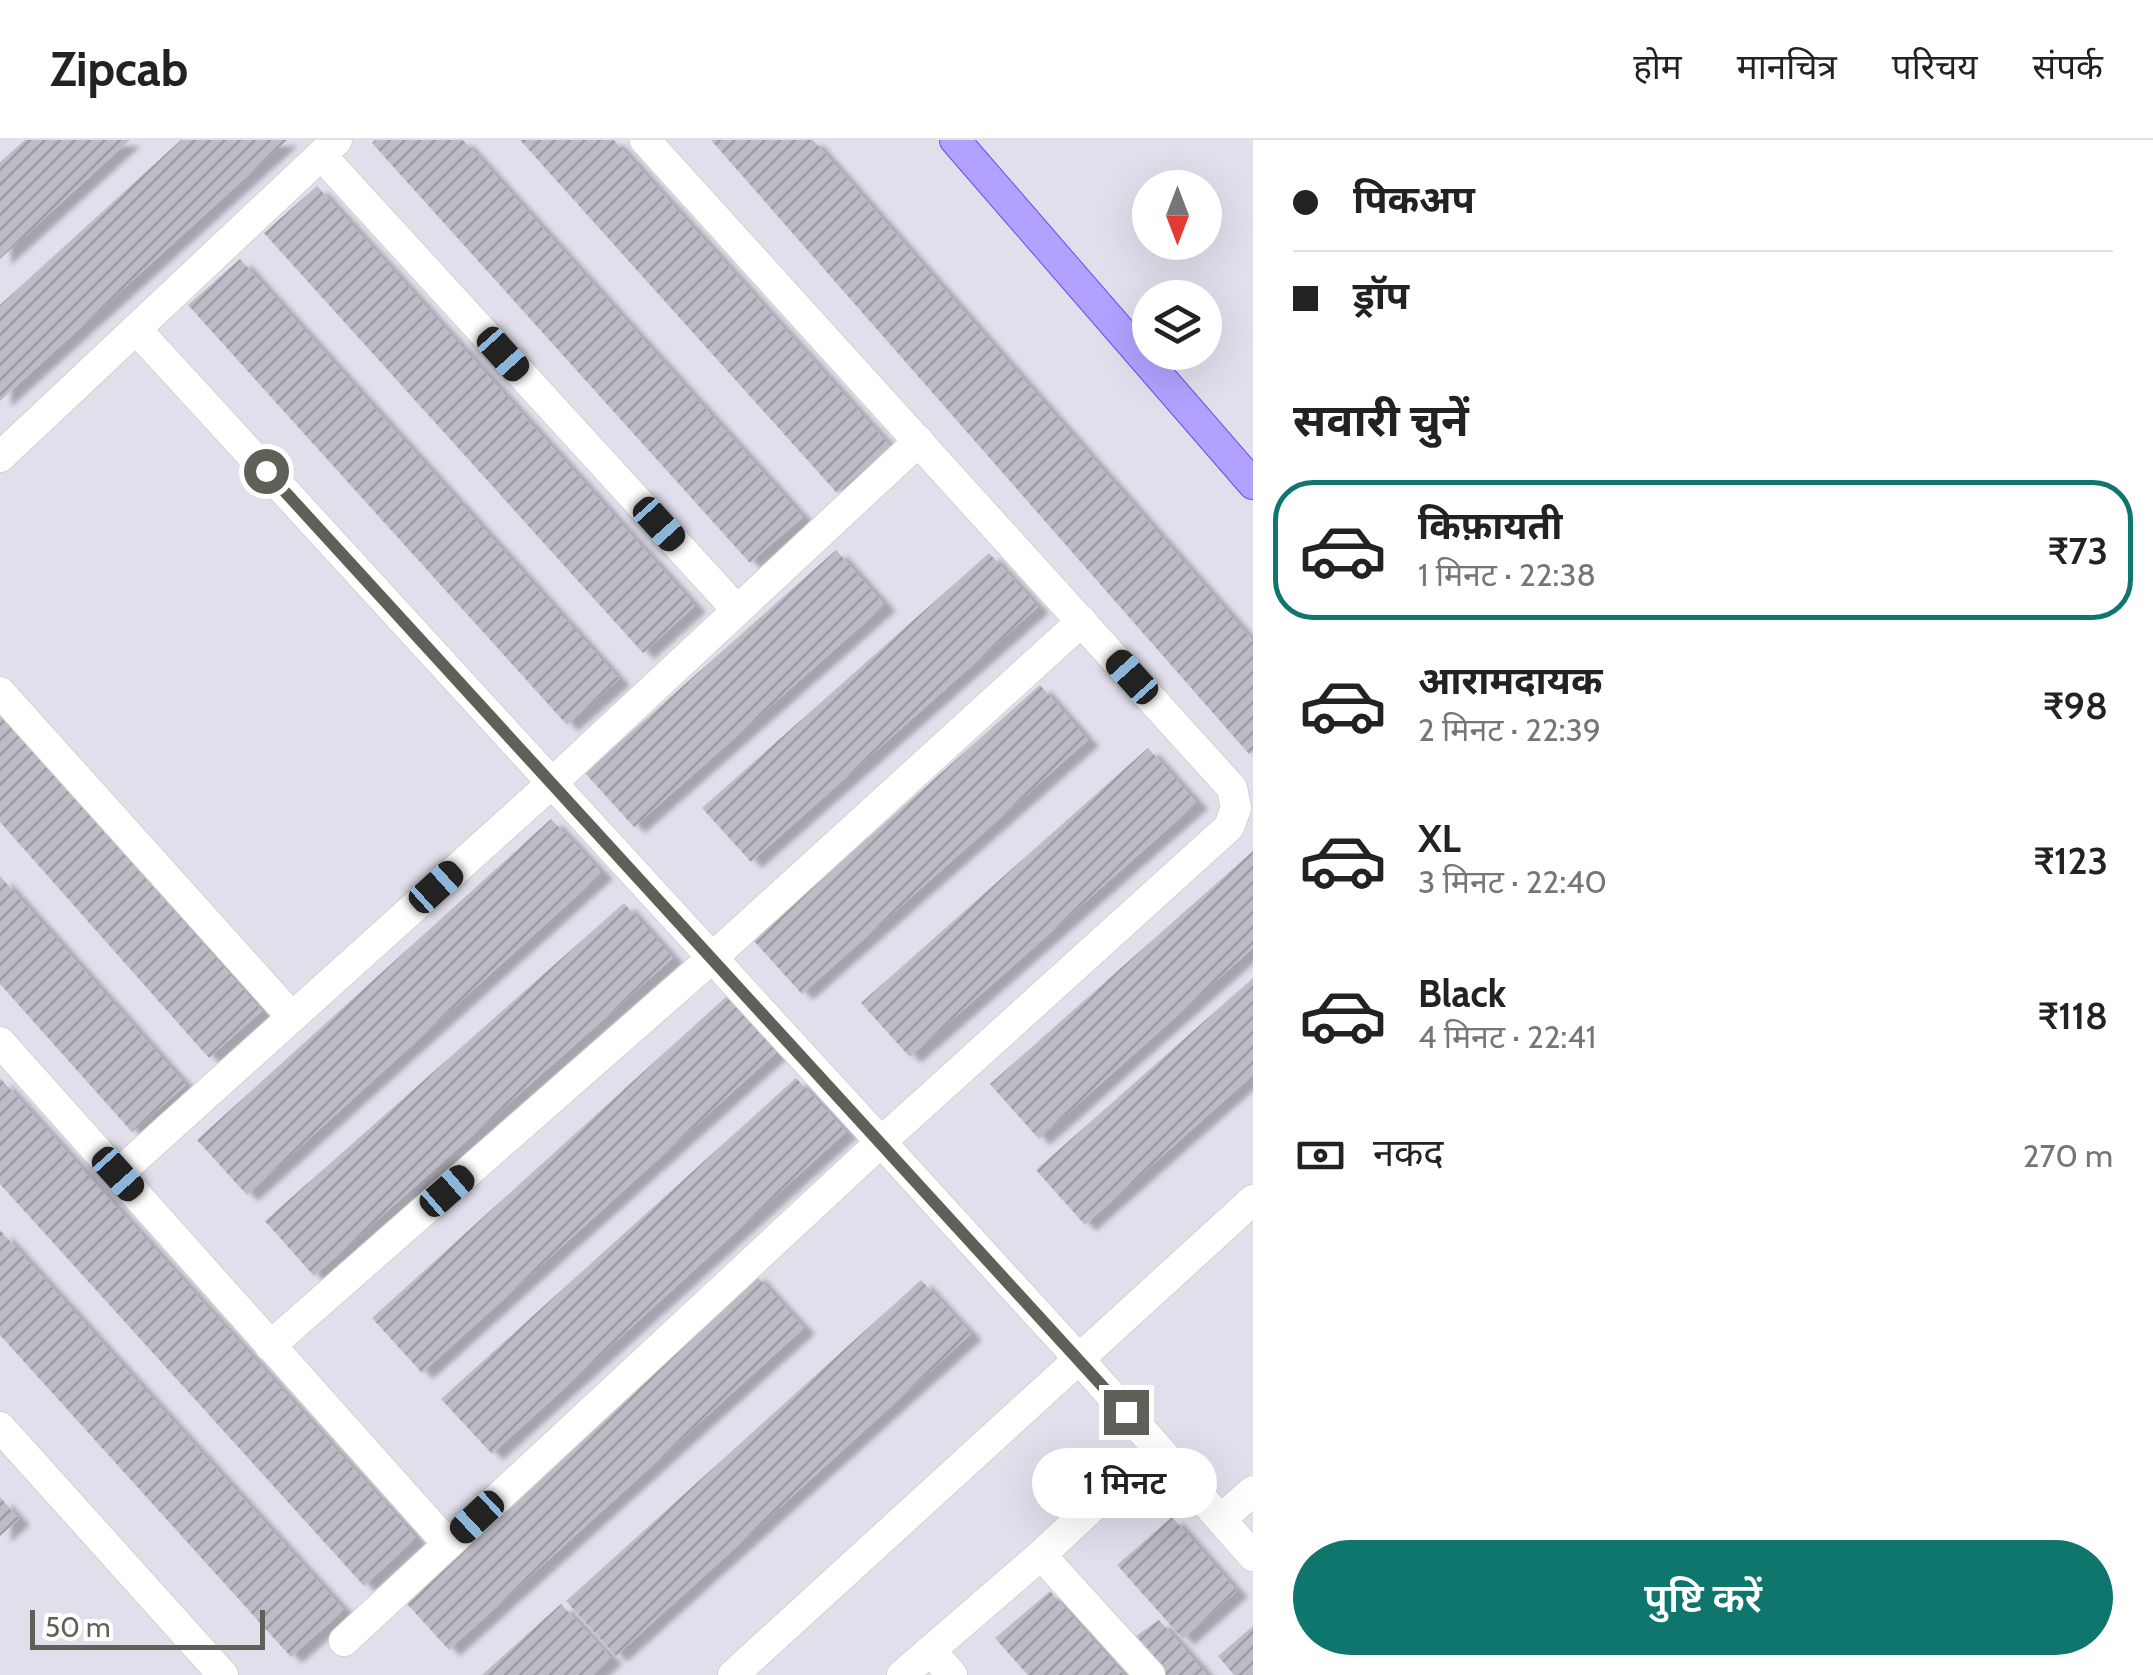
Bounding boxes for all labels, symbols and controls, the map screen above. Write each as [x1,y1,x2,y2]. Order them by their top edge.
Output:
text: Zipcab [50,40,188,98]
text: होम [1633,45,1682,88]
text: मानचित्र [1737,45,1837,88]
text: परिचय [1892,45,1978,88]
text: संपर्क [2033,45,2103,88]
north arrow [1132,170,1222,260]
map controls [1132,170,1222,370]
text: पिकअप [1353,176,1475,223]
text: ड्रॉप [1353,272,1409,319]
button: layers [1132,280,1222,370]
car [472,322,534,386]
text: सवारी चुनें [1293,393,1469,447]
route start [244,449,289,494]
car [628,492,690,556]
text: किफ़ायती [1418,502,1562,549]
icon: car [1298,505,1388,595]
text: ₹73 [2048,527,2108,574]
text: 1 मिनट · 22:38 [1418,555,1596,594]
car [1101,645,1163,709]
text: आरामदायक [1418,657,1602,704]
icon: car [1298,660,1388,750]
text: ₹98 [2043,682,2108,729]
text: 2 मिनट · 22:39 [1418,710,1601,749]
icon: car [1298,815,1388,905]
text: XL [1418,815,1461,862]
text: ₹123 [2034,837,2108,884]
car [404,856,468,918]
text: 3 मिनट · 22:40 [1418,862,1607,901]
icon: car [1298,970,1388,1060]
text: Black [1418,970,1506,1017]
text: ₹118 [2038,992,2108,1039]
text: 4 मिनट · 22:41 [1418,1017,1596,1056]
icon: cash [1293,1128,1348,1183]
text: नकद [1373,1129,1443,1176]
text: 270 m [2023,1136,2113,1175]
car [87,1142,149,1206]
car [415,1160,479,1222]
route end [1104,1390,1149,1435]
callout: 1 मिनट [1034,1447,1218,1517]
text: 1 मिनट [1083,1463,1166,1502]
car [445,1486,509,1548]
button: पुष्टि करें [1293,1540,2113,1655]
scale bar [30,1605,265,1650]
text: 50 m [45,1610,111,1644]

